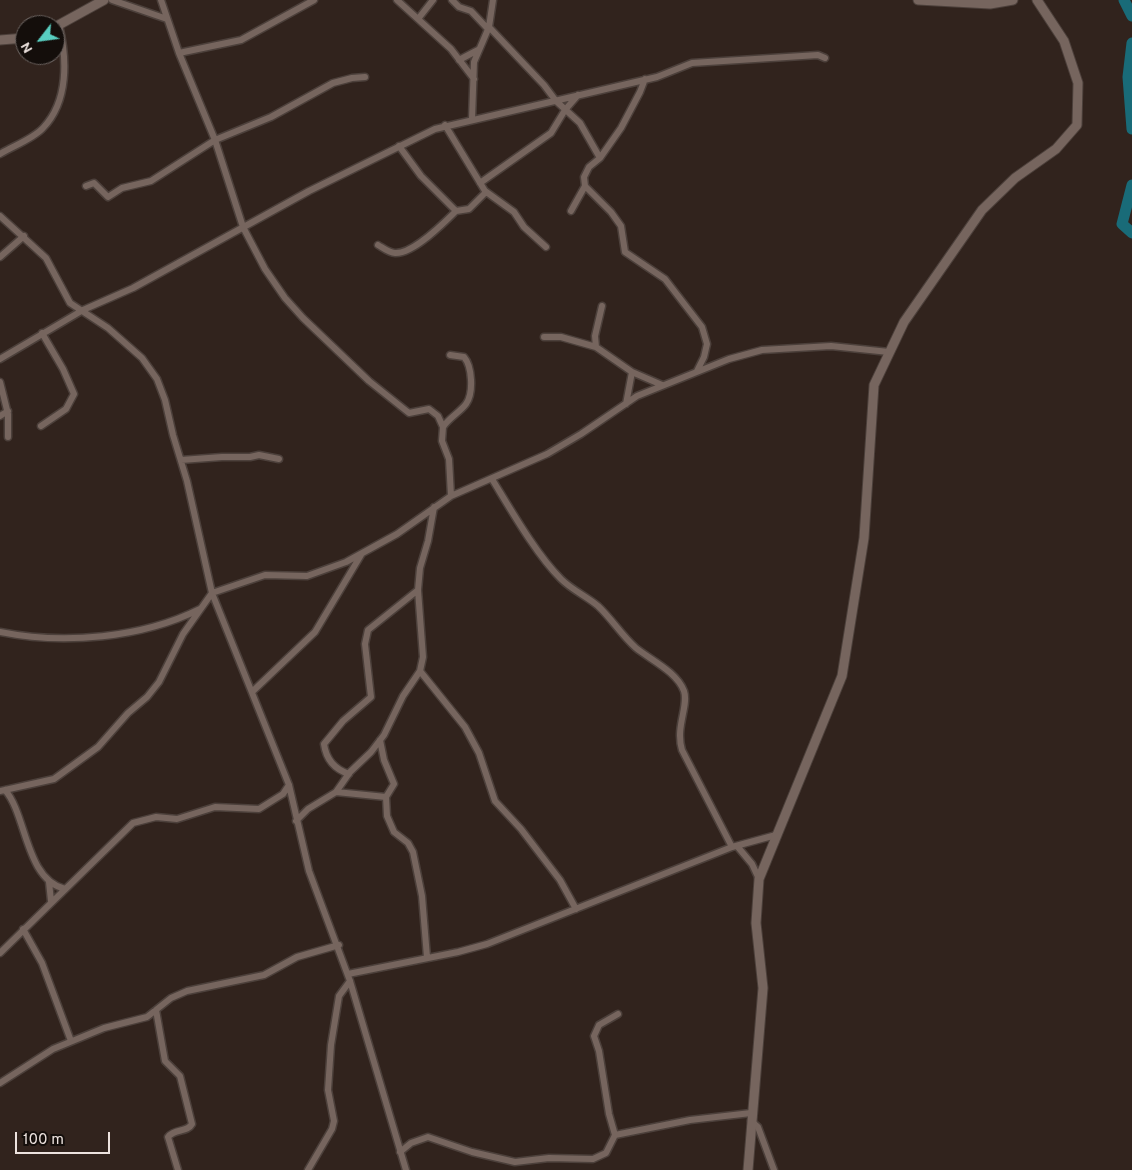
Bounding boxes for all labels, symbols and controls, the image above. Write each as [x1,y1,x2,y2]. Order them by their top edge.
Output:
north arrow [15,15,65,65]
text: N [18,39,37,56]
scale bar [18,1122,112,1154]
text: 100 m [23,1131,64,1150]

